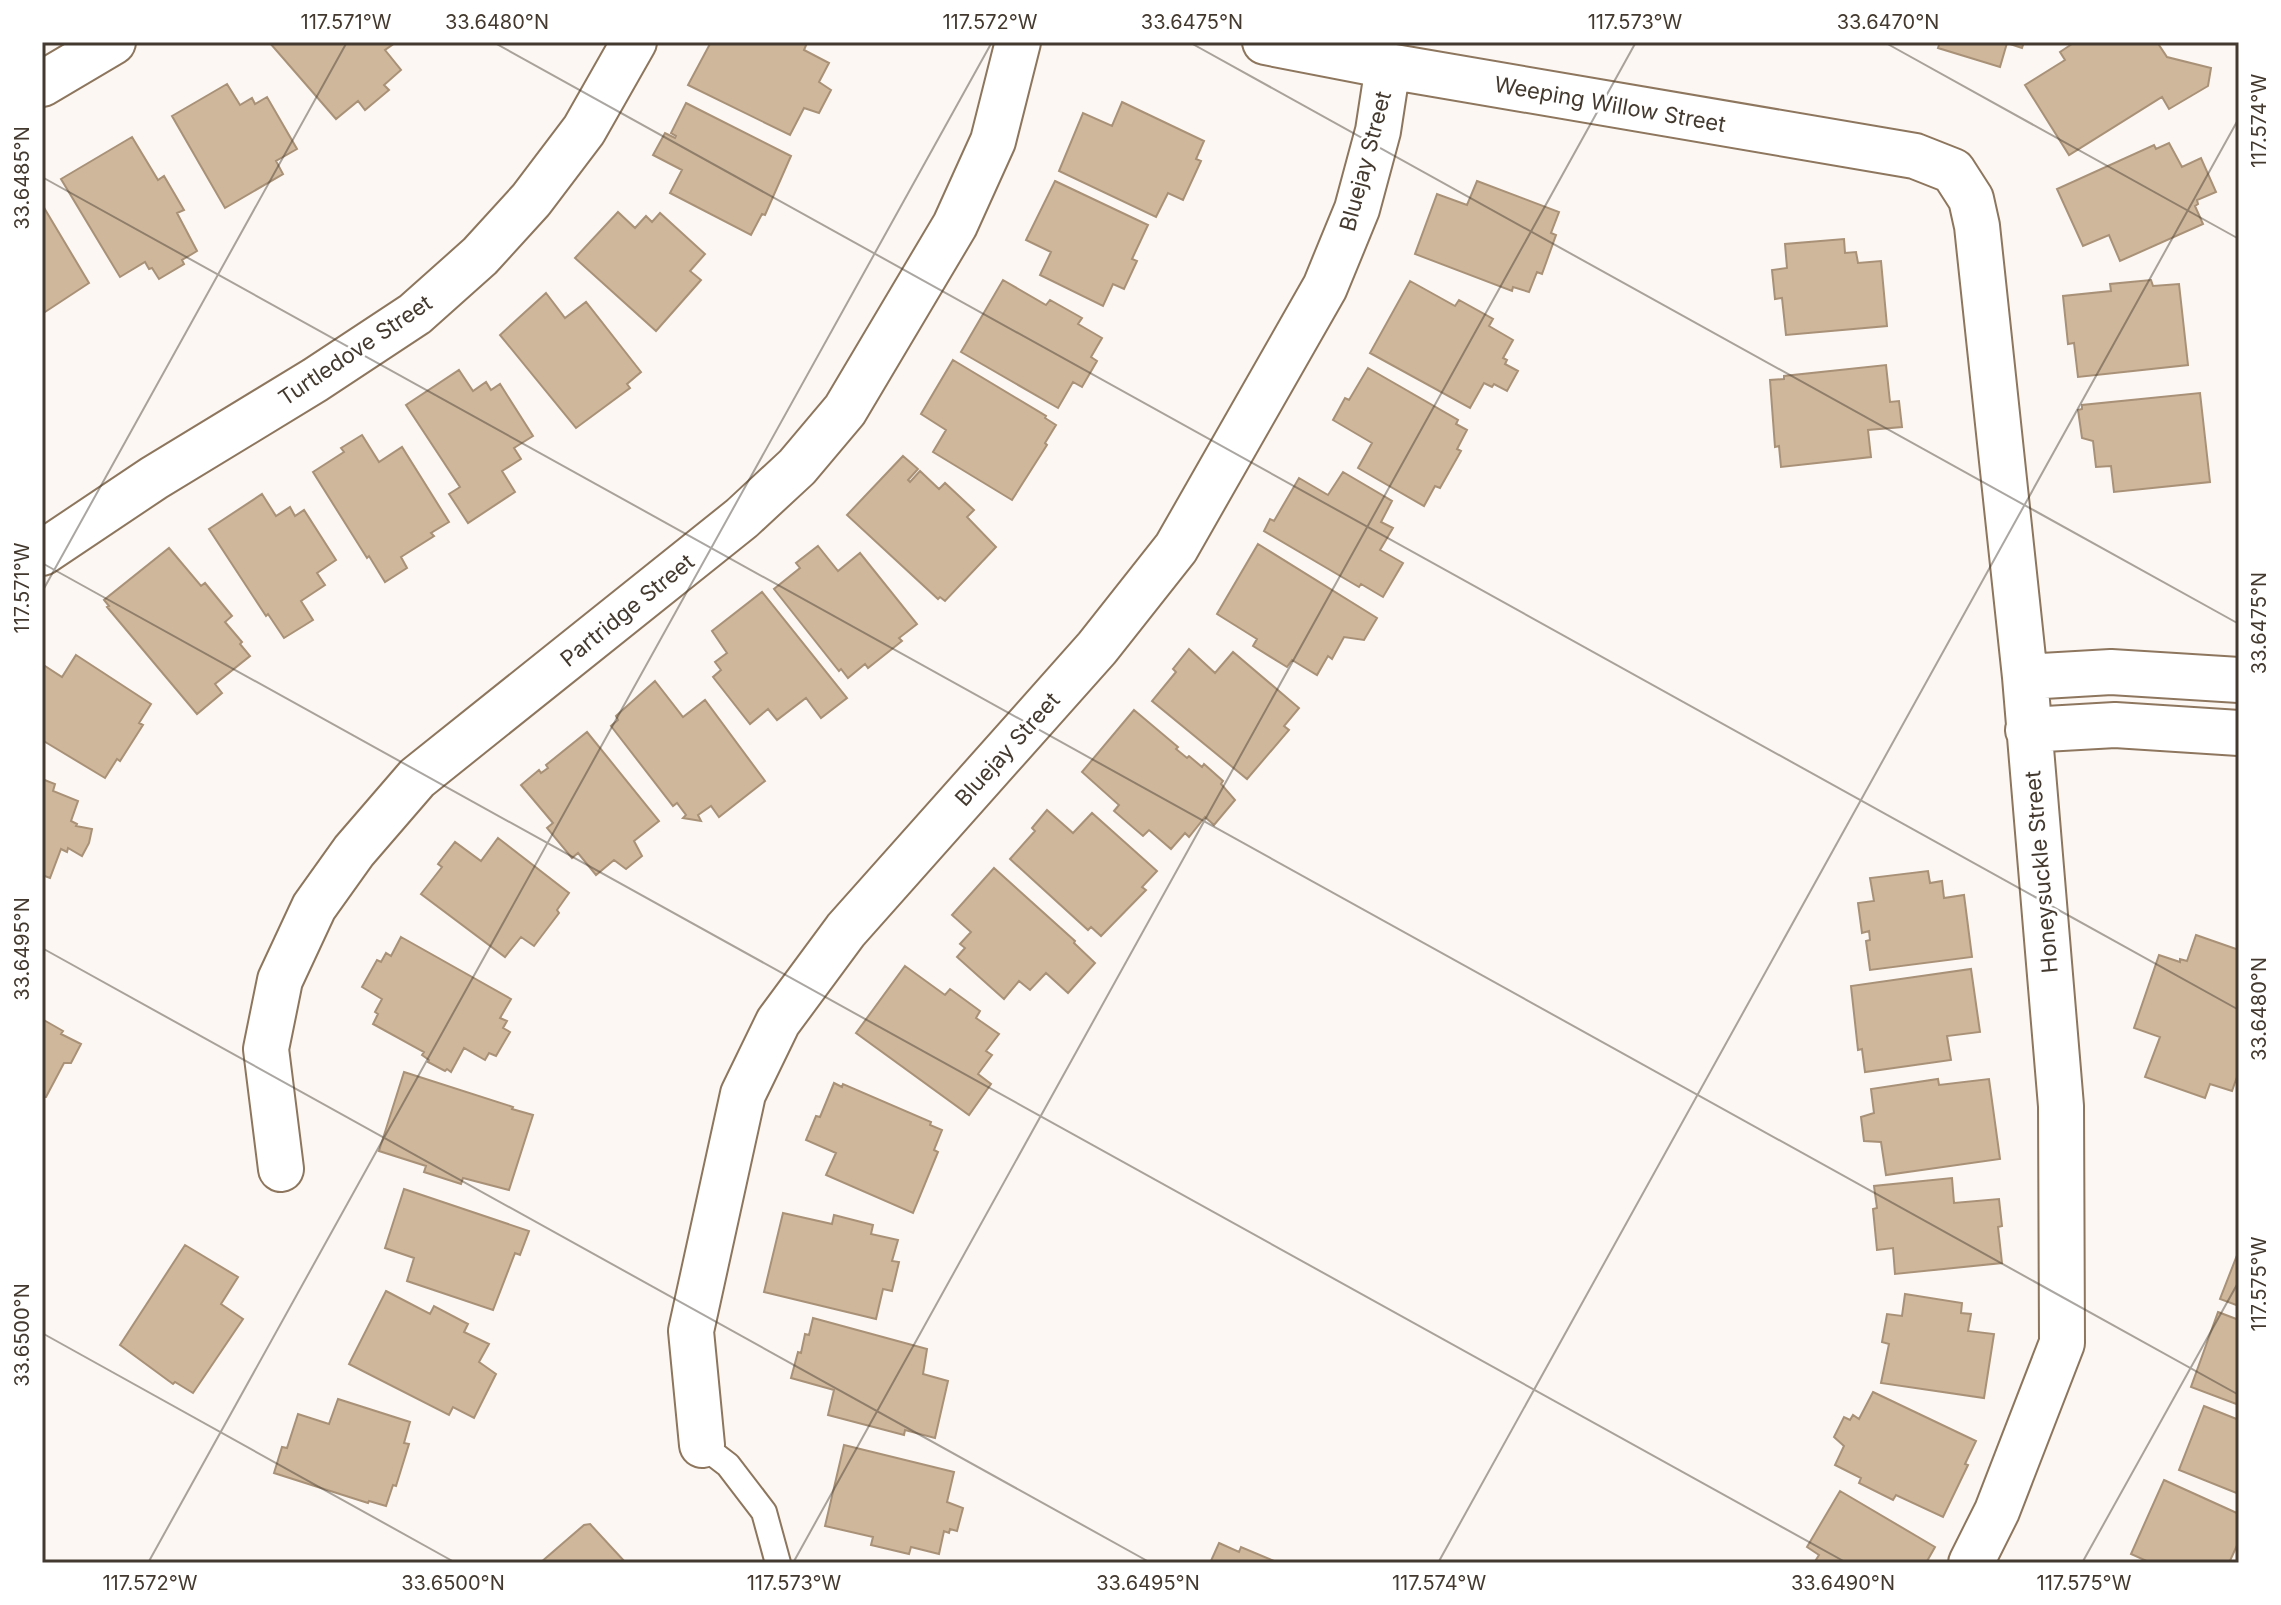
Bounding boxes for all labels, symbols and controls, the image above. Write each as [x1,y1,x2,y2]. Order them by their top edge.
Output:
text: 117.571°W [301,10,392,34]
text: 33.6480°N [445,10,549,34]
text: 117.572°W [942,10,1038,34]
text: 33.6475°N [1141,10,1243,34]
text: 117.573°W [1588,10,1683,34]
text: 33.6470°N [1837,10,1939,34]
street label: Weeping Willow Street [1492,71,1728,137]
text: 117.574°W [2247,74,2271,168]
street label: Bluejay Street [1334,88,1396,234]
text: 33.6485°N [10,126,34,230]
street label: Turtledove Street [274,289,436,411]
text: 117.571°W [10,542,34,634]
street label: Partridge Street [555,548,699,672]
text: 33.6475°N [2247,572,2271,674]
street label: Bluejay Street [949,687,1065,811]
street label: Honeysuckle Street [2019,770,2063,974]
text: 33.6495°N [10,897,34,1001]
text: 33.6480°N [2247,957,2271,1061]
text: 117.575°W [2247,1236,2271,1331]
text: 33.6500°N [10,1283,34,1387]
text: 117.572°W [102,1571,198,1595]
text: 33.6500°N [401,1571,505,1595]
text: 117.573°W [747,1571,842,1595]
text: 33.6495°N [1096,1571,1200,1595]
text: 117.574°W [1392,1571,1486,1595]
text: 33.6490°N [1791,1571,1895,1595]
text: 117.575°W [2037,1571,2132,1595]

